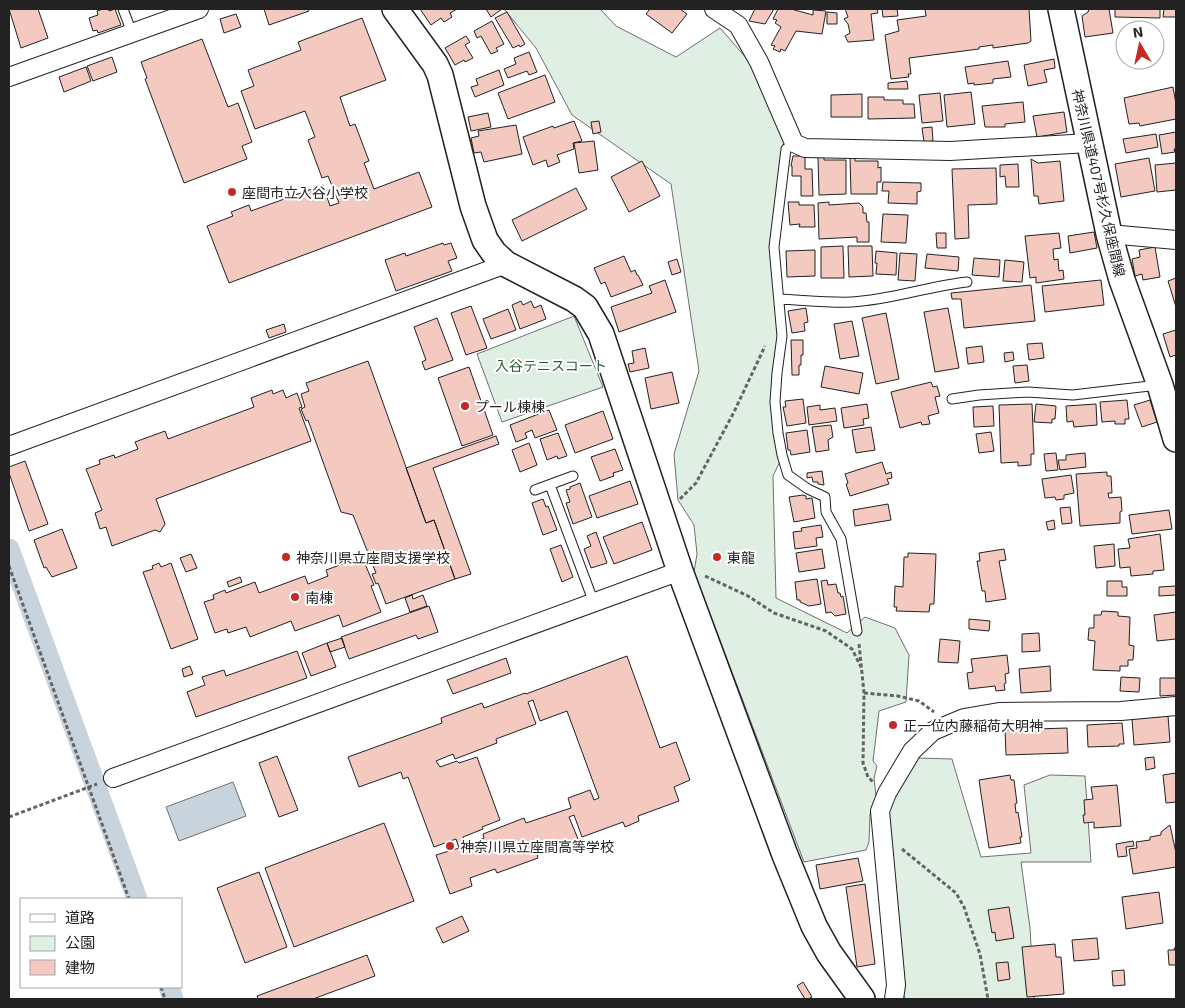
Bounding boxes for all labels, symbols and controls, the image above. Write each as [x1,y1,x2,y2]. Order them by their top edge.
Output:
north arrow [1115,20,1165,70]
text: N [1132,22,1144,41]
street label: 神奈川県道407号杉久保座間線 [1069,87,1129,279]
place label: 座間市立入谷小学校 [242,184,368,201]
marker: 座間市立入谷小学校 [226,186,238,198]
park label: 入谷テニスコート [495,357,607,374]
place label: プール棟棟 [475,398,545,415]
marker: プール棟棟 [459,400,471,412]
place label: 神奈川県立座間支援学校 [296,549,450,566]
place label: 東龍 [727,549,755,566]
marker: 神奈川県立座間支援学校 [280,551,292,563]
marker: 東龍 [711,551,723,563]
place label: 南棟 [305,589,333,606]
marker: 南棟 [289,591,301,603]
place label: 正一位内藤稲荷大明神 [903,717,1043,734]
marker: 正一位内藤稲荷大明神 [887,719,899,731]
place label: 神奈川県立座間高等学校 [460,838,614,855]
marker: 神奈川県立座間高等学校 [444,840,456,852]
legend [20,898,182,988]
text: 道路 [65,908,95,926]
text: 公園 [65,933,95,951]
text: 建物 [65,958,95,976]

